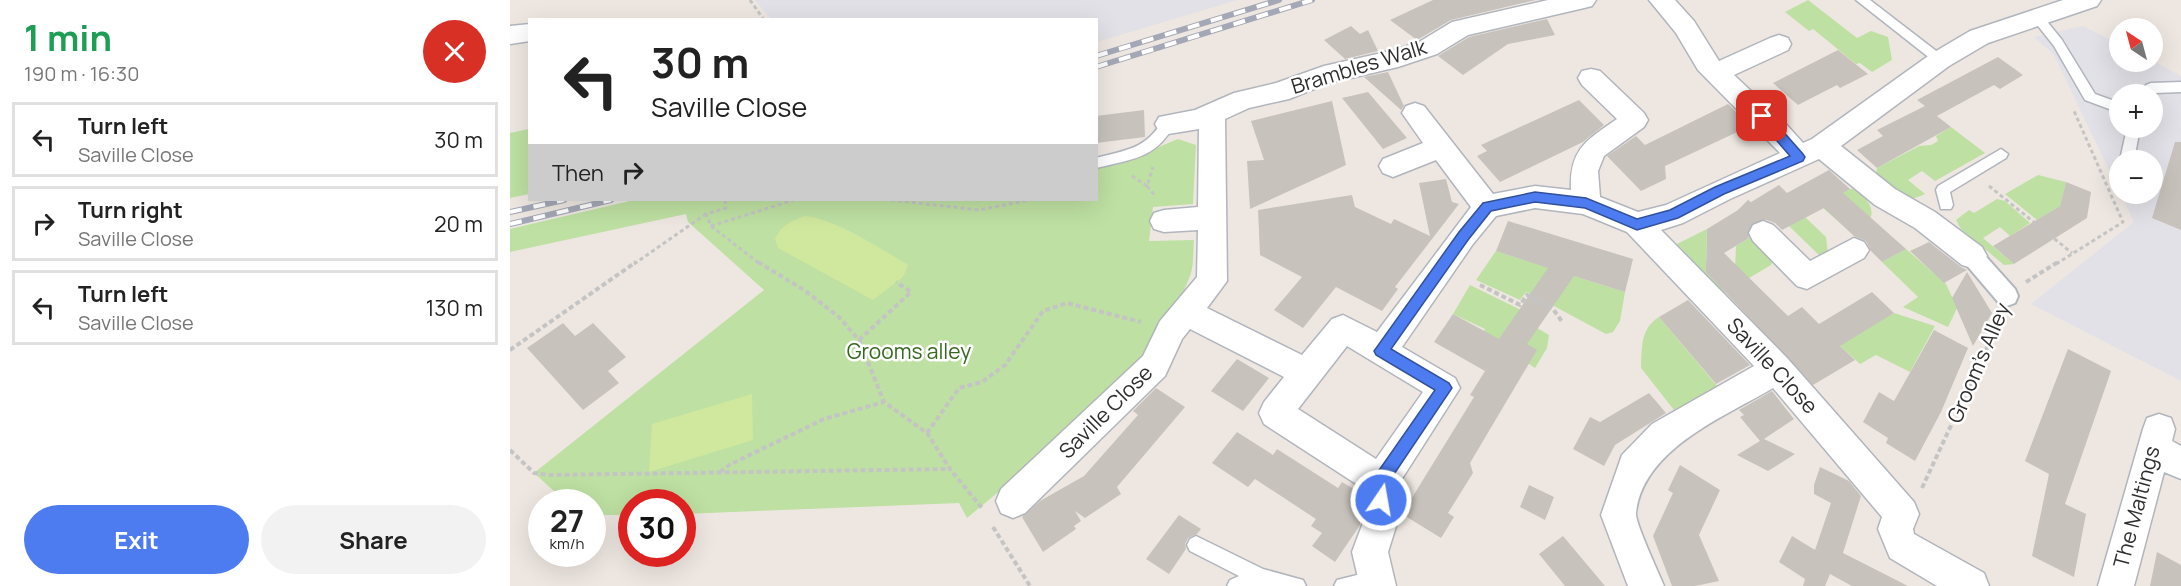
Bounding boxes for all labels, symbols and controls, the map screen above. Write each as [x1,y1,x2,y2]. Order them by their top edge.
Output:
text: 1 min [24,13,112,62]
north arrow [2109,18,2163,72]
map controls [2109,18,2163,204]
button: close [423,20,486,83]
street label: Brambles Walk [1288,32,1430,100]
text: 30 m [651,33,749,91]
icon: left [552,42,630,120]
text: 190 m · 16:30 [24,60,139,87]
button: + [2109,84,2163,138]
text: Saville Close [651,88,807,125]
pin [1736,90,1787,141]
icon: arrive [1745,99,1778,132]
text: Turn left [78,111,168,141]
icon: left [27,123,60,156]
text: 30 m [434,125,483,155]
text: Saville Close [78,141,194,168]
button: − [2109,150,2163,204]
icon: right [616,156,649,189]
text: Then [552,158,604,188]
text: Turn right [78,195,183,225]
icon: right [27,207,60,240]
text: 20 m [434,209,483,239]
text: Saville Close [78,225,194,252]
text: Turn left [78,279,168,309]
icon: left [27,291,60,324]
text: 130 m [426,293,483,323]
street label: Groom's Alley [1940,298,2016,427]
text: Saville Close [78,309,194,336]
street label: Saville Close [1721,311,1824,419]
park label: Grooms alley [847,337,971,365]
street label: Saville Close [1052,358,1158,464]
street label: The Maltings [2106,443,2166,571]
position arrow [1349,468,1413,532]
speed limit sign: 30 [618,489,696,567]
text: 27 [550,500,584,541]
button: Exit [24,505,249,574]
button: Share [261,505,486,574]
text: km/h [550,533,584,554]

